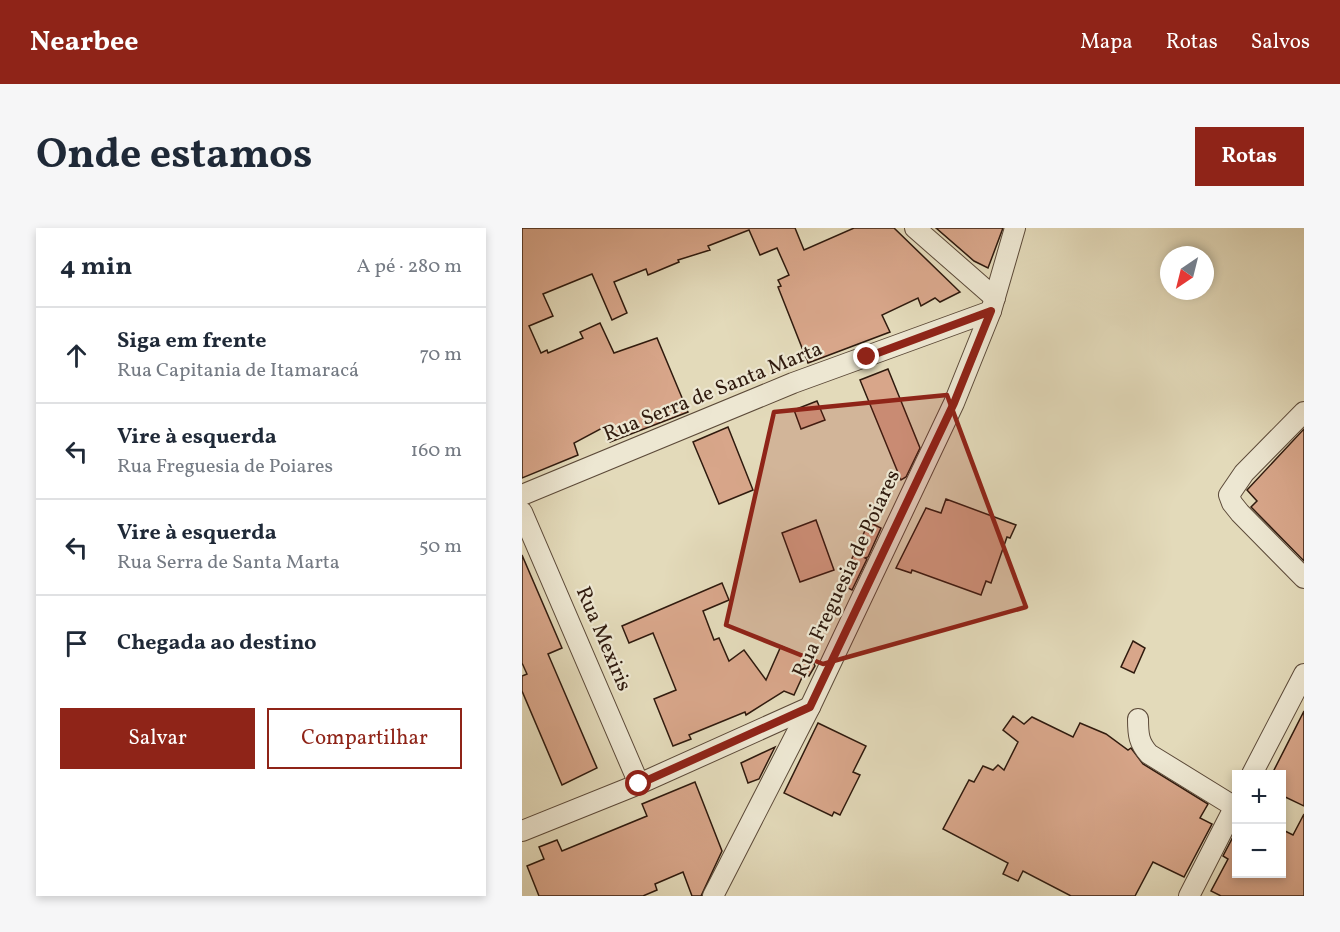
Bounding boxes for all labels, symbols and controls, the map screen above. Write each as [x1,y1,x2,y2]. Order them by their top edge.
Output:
text: Nearbee [30,23,139,62]
text: Mapa [1080,28,1133,57]
text: Rotas [1166,28,1218,57]
text: Salvos [1251,28,1310,57]
text: Onde estamos [36,127,312,186]
button: Rotas [1195,127,1304,186]
north arrow [1160,246,1214,300]
text: 4 min [60,249,132,285]
text: A pé · 280 m [356,253,462,281]
text: Siga em frente [117,326,267,357]
street label: Rua Serra de Santa Marta [599,335,827,449]
icon: ahead [60,339,93,372]
text: 70 m [419,341,462,369]
route end [853,343,879,369]
text: Rua Capitania de Itamaracá [117,357,359,385]
text: Vire à esquerda [117,422,277,453]
icon: left [60,435,93,468]
text: 160 m [410,437,462,465]
text: Rua Freguesia de Poiares [117,453,333,481]
street label: Rua Freguesia de Poiares [786,465,908,683]
text: Vire à esquerda [117,518,277,549]
icon: left [60,531,93,564]
text: 50 m [419,533,462,561]
text: Rua Serra de Santa Marta [117,549,340,577]
street label: Rua Mexiris [568,582,638,696]
icon: arrive [60,627,93,660]
text: Chegada ao destino [117,628,317,659]
button: Salvar [60,708,255,769]
button: Compartilhar [267,708,462,769]
route start [625,770,651,796]
map controls [1232,770,1286,878]
button: + [1232,770,1286,824]
button: − [1232,824,1286,878]

